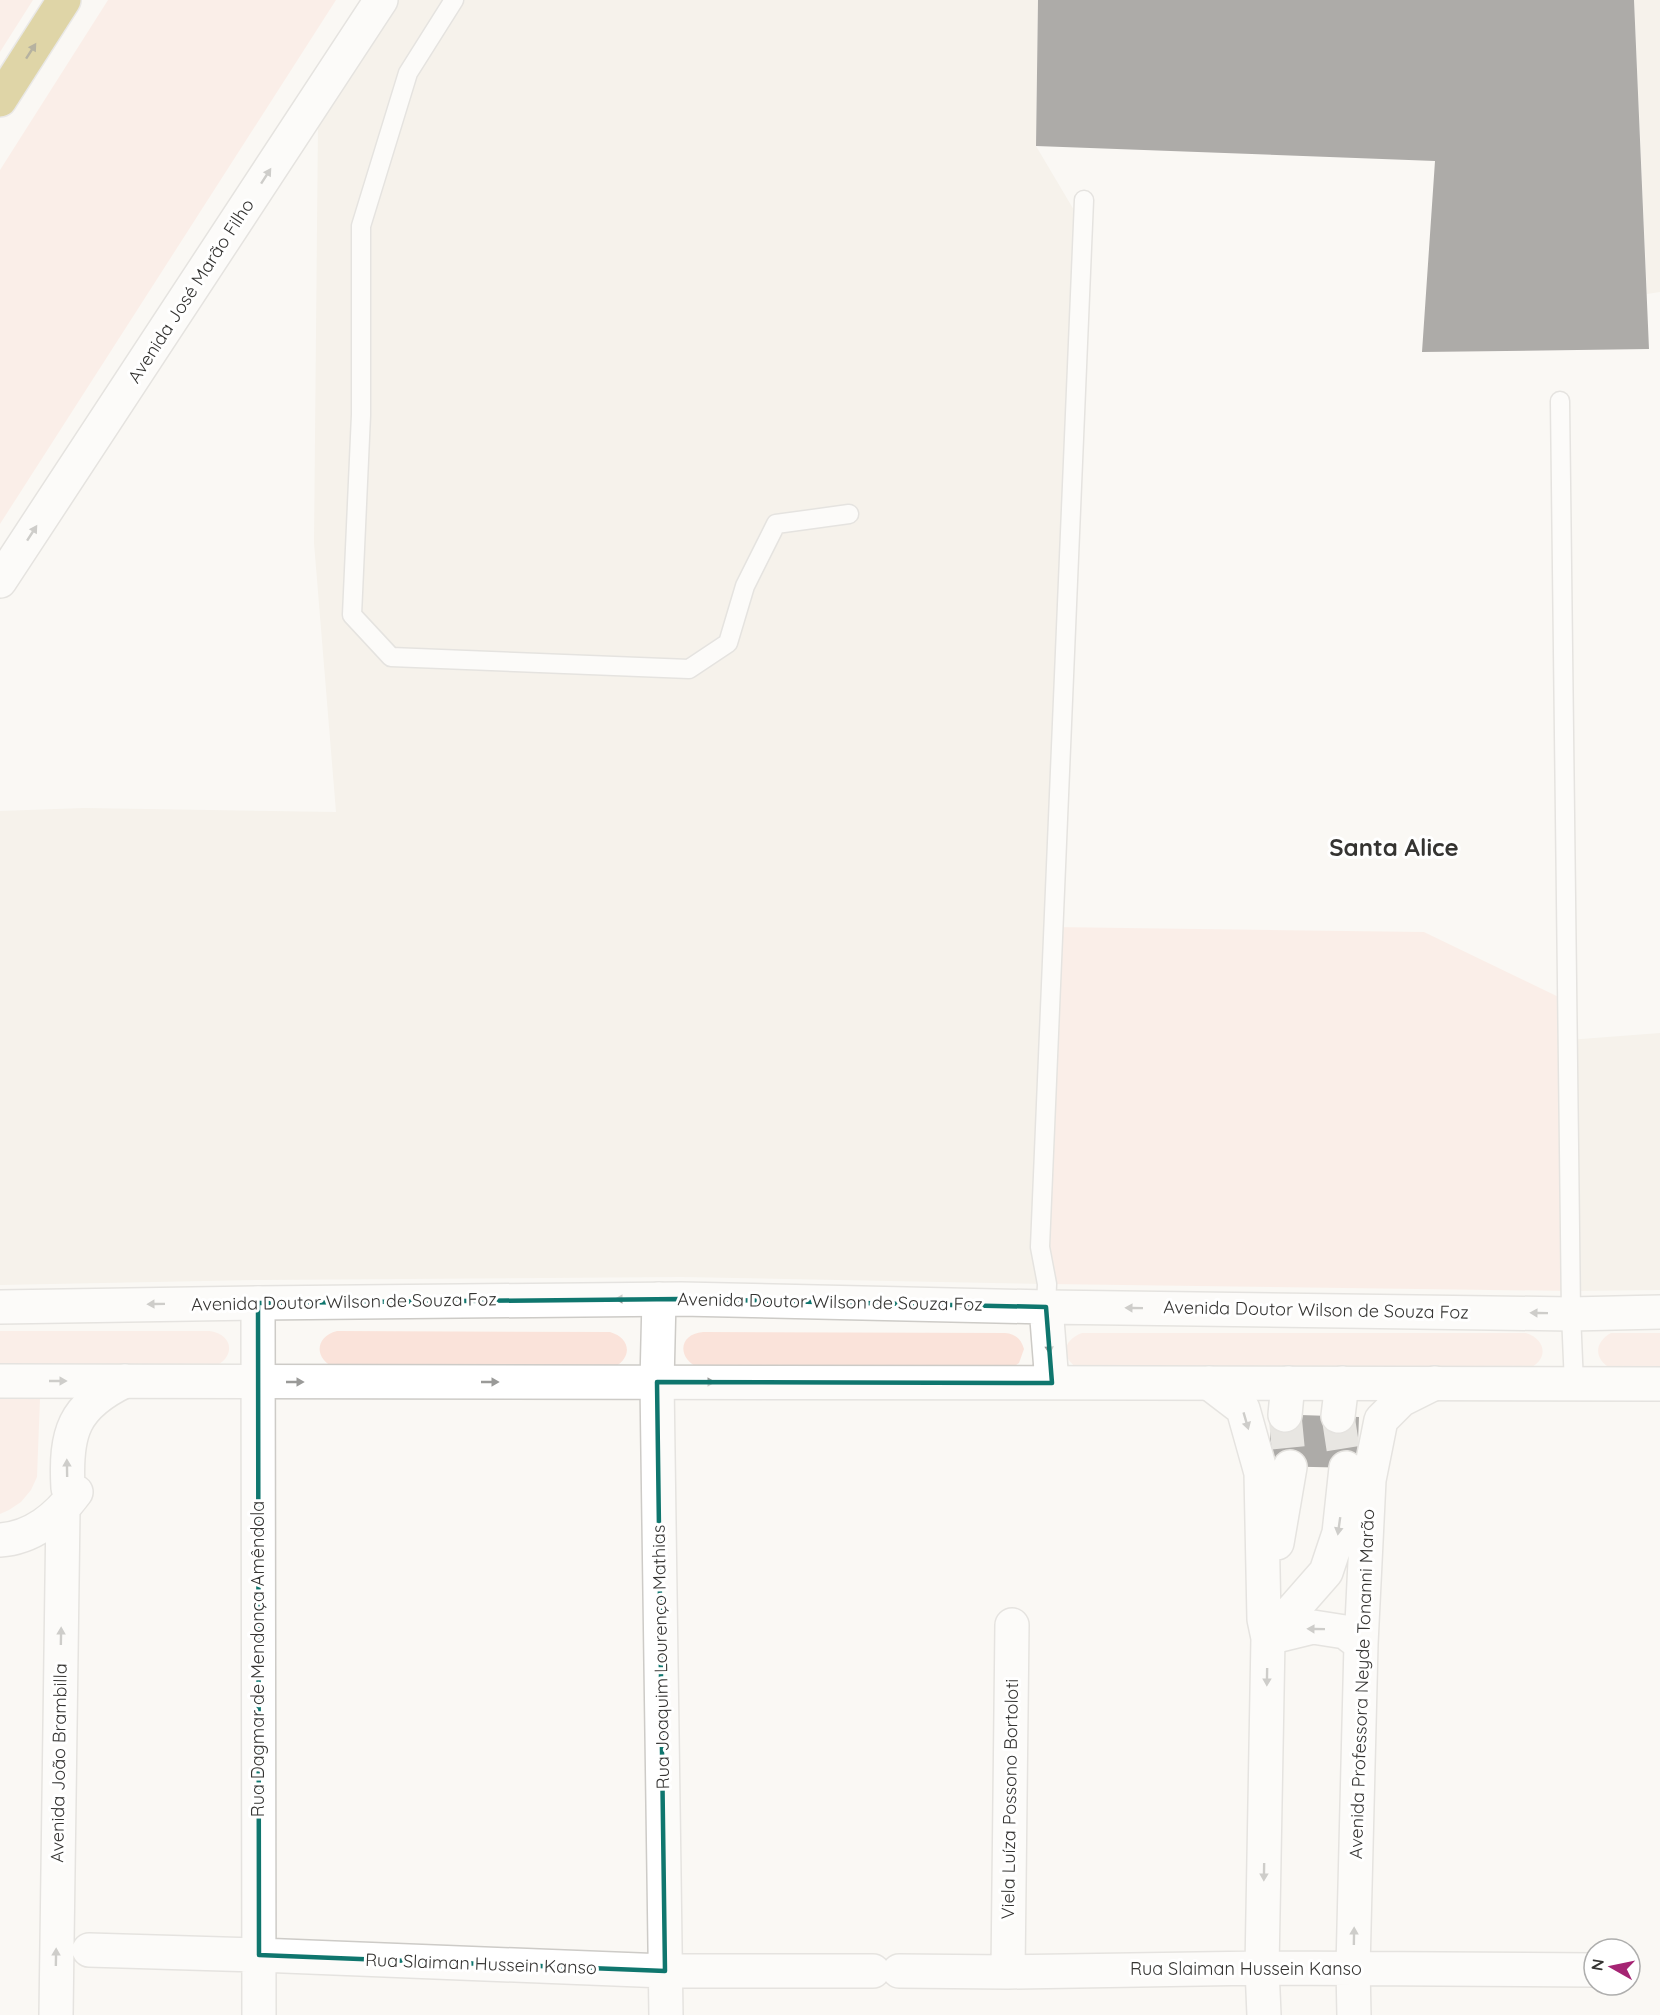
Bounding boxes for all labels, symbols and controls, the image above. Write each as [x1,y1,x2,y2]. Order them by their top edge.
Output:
one-way arrow [26,43,37,59]
one-way arrow [260,169,272,185]
street label: Avenida José Marão Filho [122,194,259,387]
one-way arrow [26,525,38,541]
district label: Santa Alice [1329,832,1459,862]
street label: Avenida Doutor Wilson de Souza Foz [191,1287,497,1316]
street label: Avenida Doutor Wilson de Souza Foz [677,1287,983,1316]
one-way arrow [614,1295,633,1304]
street label: Avenida Doutor Wilson de Souza Foz [1163,1295,1469,1324]
one-way arrow [146,1300,165,1309]
one-way arrow [1124,1303,1143,1313]
one-way arrow [1529,1308,1548,1318]
one-way arrow [1044,1335,1054,1354]
one-way arrow [49,1376,68,1386]
one-way arrow [286,1377,305,1387]
one-way arrow [481,1377,500,1387]
one-way arrow [697,1377,716,1387]
one-way arrow [1242,1412,1251,1430]
one-way arrow [63,1458,72,1477]
street label: Rua Dagmar de Mendonça Amêndola [246,1501,269,1817]
street label: Avenida Professora Neyde Tonanni Marão [1344,1509,1379,1859]
one-way arrow [1334,1517,1343,1536]
street label: Rua Joaquim Lourenço Mathias [647,1525,674,1789]
one-way arrow [1306,1624,1325,1634]
one-way arrow [56,1626,66,1645]
street label: Avenida João Brambilla [45,1663,72,1863]
one-way arrow [1262,1667,1272,1686]
street label: Viela Luíza Possono Bortoloti [996,1679,1023,1919]
one-way arrow [1259,1862,1268,1881]
one-way arrow [1349,1926,1359,1945]
north arrow [1582,1937,1642,1997]
one-way arrow [52,1947,61,1966]
street label: Rua Slaiman Hussein Kanso [365,1948,597,1979]
street label: Rua Slaiman Hussein Kanso [1130,1957,1362,1980]
text: N [1586,1957,1608,1972]

